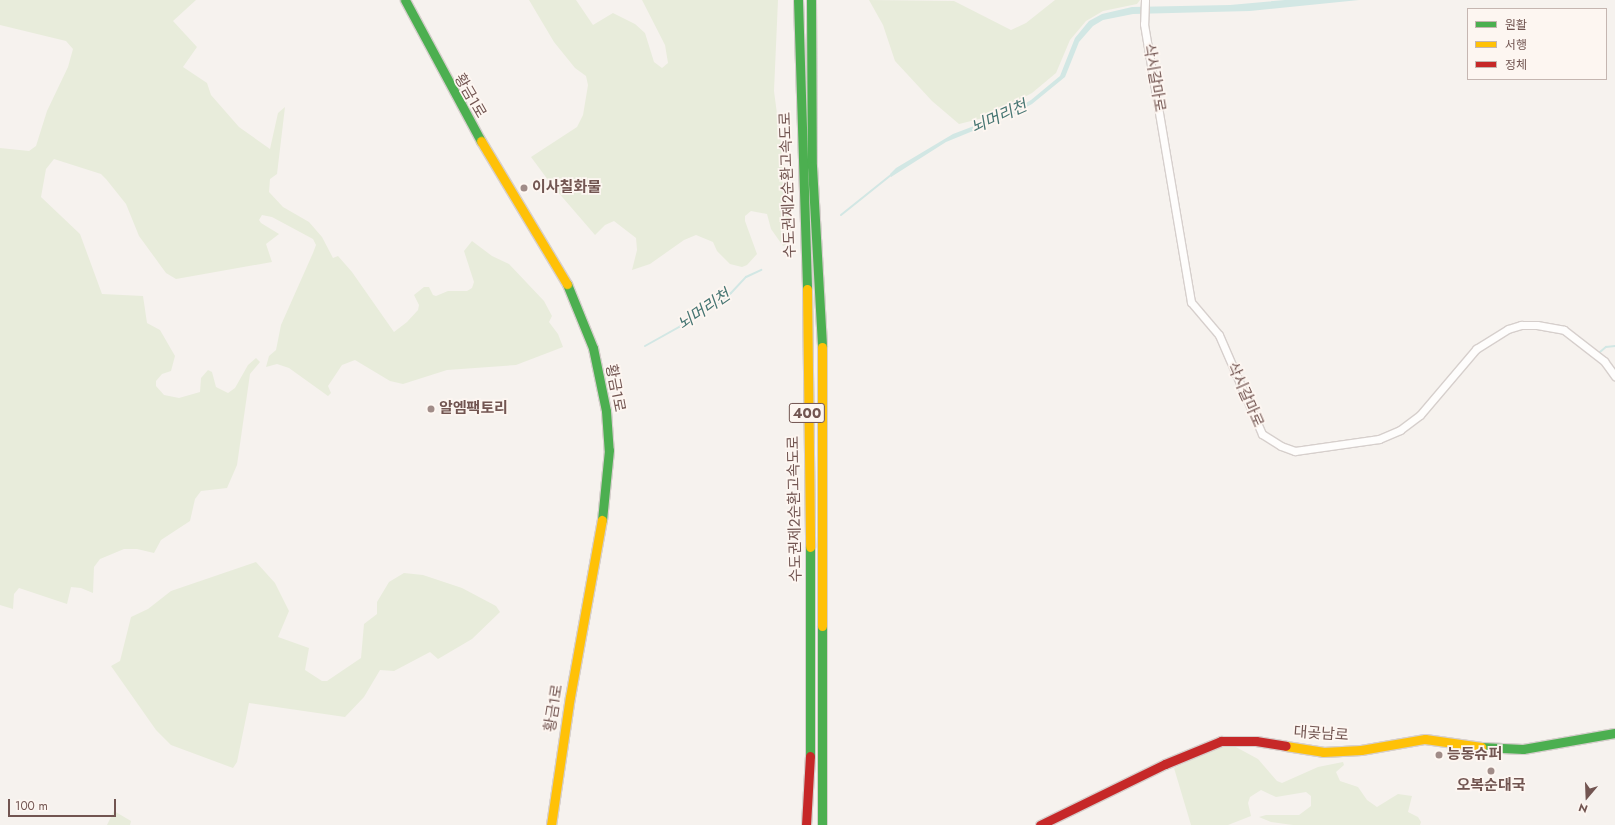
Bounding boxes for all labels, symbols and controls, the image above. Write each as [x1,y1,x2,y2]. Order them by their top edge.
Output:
legend [1467,8,1607,80]
text: 원활 [1505,16,1527,34]
text: 서행 [1505,36,1527,54]
street label: 삭시갈마로 [1139,42,1169,114]
text: 정체 [1505,56,1527,74]
street label: 황금1로 [450,71,490,121]
water label: 뇌머리천 [968,96,1030,138]
street label: 수도권제2순환고속도로 [776,111,800,259]
place label: 이사칠화물 [532,179,601,197]
marker: 이사칠화물 [519,183,529,193]
water label: 뇌머리천 [674,286,734,334]
street label: 삭시갈마로 [1223,360,1267,430]
street label: 황금1로 [602,363,628,413]
place label: 알엠팩토리 [439,400,508,418]
road number: 400 [788,401,826,425]
marker: 알엠팩토리 [426,404,436,414]
street label: 수도권제2순환고속도로 [785,436,805,582]
street label: 황금1로 [541,683,567,733]
street label: 대곶남로 [1293,723,1349,745]
place label: 능동슈퍼 [1447,746,1502,764]
marker: 능동슈퍼 [1434,750,1444,760]
marker: 오복순대국 [1486,766,1496,776]
place label: 오복순대국 [1457,777,1525,795]
north arrow [1567,777,1607,817]
scale bar [10,791,118,817]
text: 100 m [15,797,48,815]
text: N [1576,799,1590,817]

